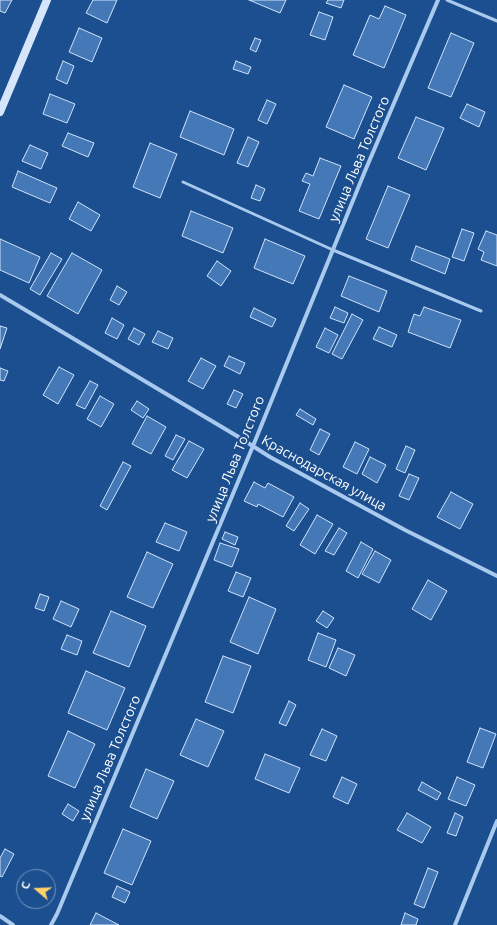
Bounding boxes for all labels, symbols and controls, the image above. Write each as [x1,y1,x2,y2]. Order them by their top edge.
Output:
street label: улица Льва Толстого [325,94,393,224]
street label: улица Льва Толстого [202,393,268,525]
street label: Краснодарская улица [259,432,389,514]
street label: улица Льва Толстого [76,693,144,823]
north arrow [16,869,56,909]
text: С [19,880,32,891]

